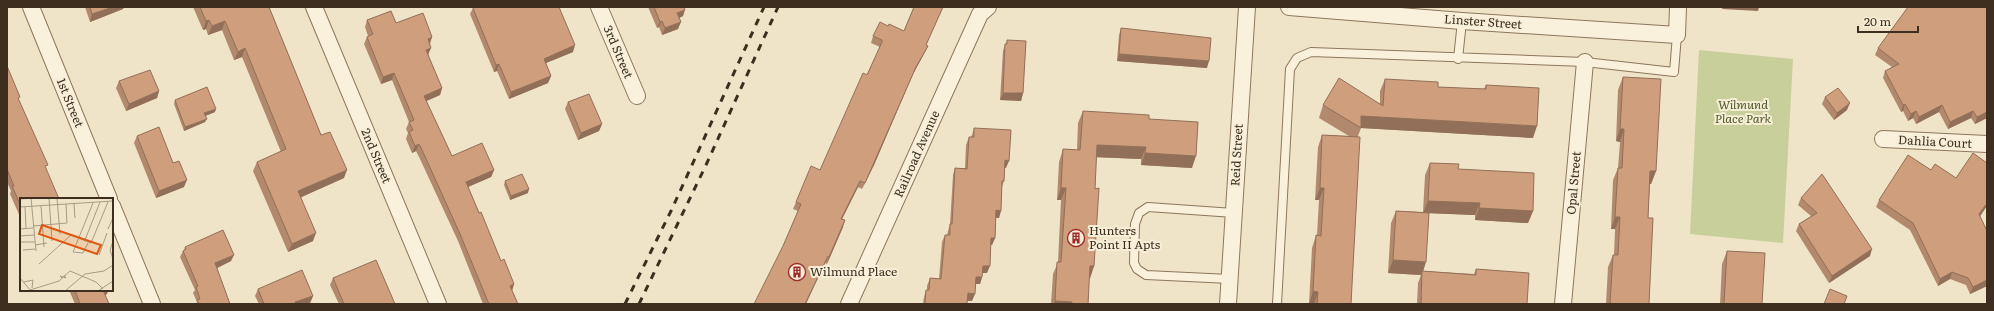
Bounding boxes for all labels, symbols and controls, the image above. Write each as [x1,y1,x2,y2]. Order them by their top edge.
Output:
scale bar [1858,8,1918,34]
street label: Linster Street [1443,9,1523,33]
text: 20 m [1864,12,1891,30]
street label: 3rd Street [600,22,638,81]
street label: 1st Street [53,75,89,130]
park label: Wilmund Place Park [1715,95,1772,127]
street label: Railroad Avenue [889,107,943,200]
street label: Reid Street [1225,123,1247,187]
street label: 2nd Street [357,125,397,186]
street label: Dahlia Court [1898,130,1973,152]
street label: Opal Street [1561,150,1585,215]
inset map [20,198,113,291]
place label: Hunters Point II Apts [1089,221,1161,253]
building icon: Hunters Point II Apts [1066,228,1086,248]
building icon: Wilmund Place [787,262,807,282]
place label: Wilmund Place [810,262,897,280]

